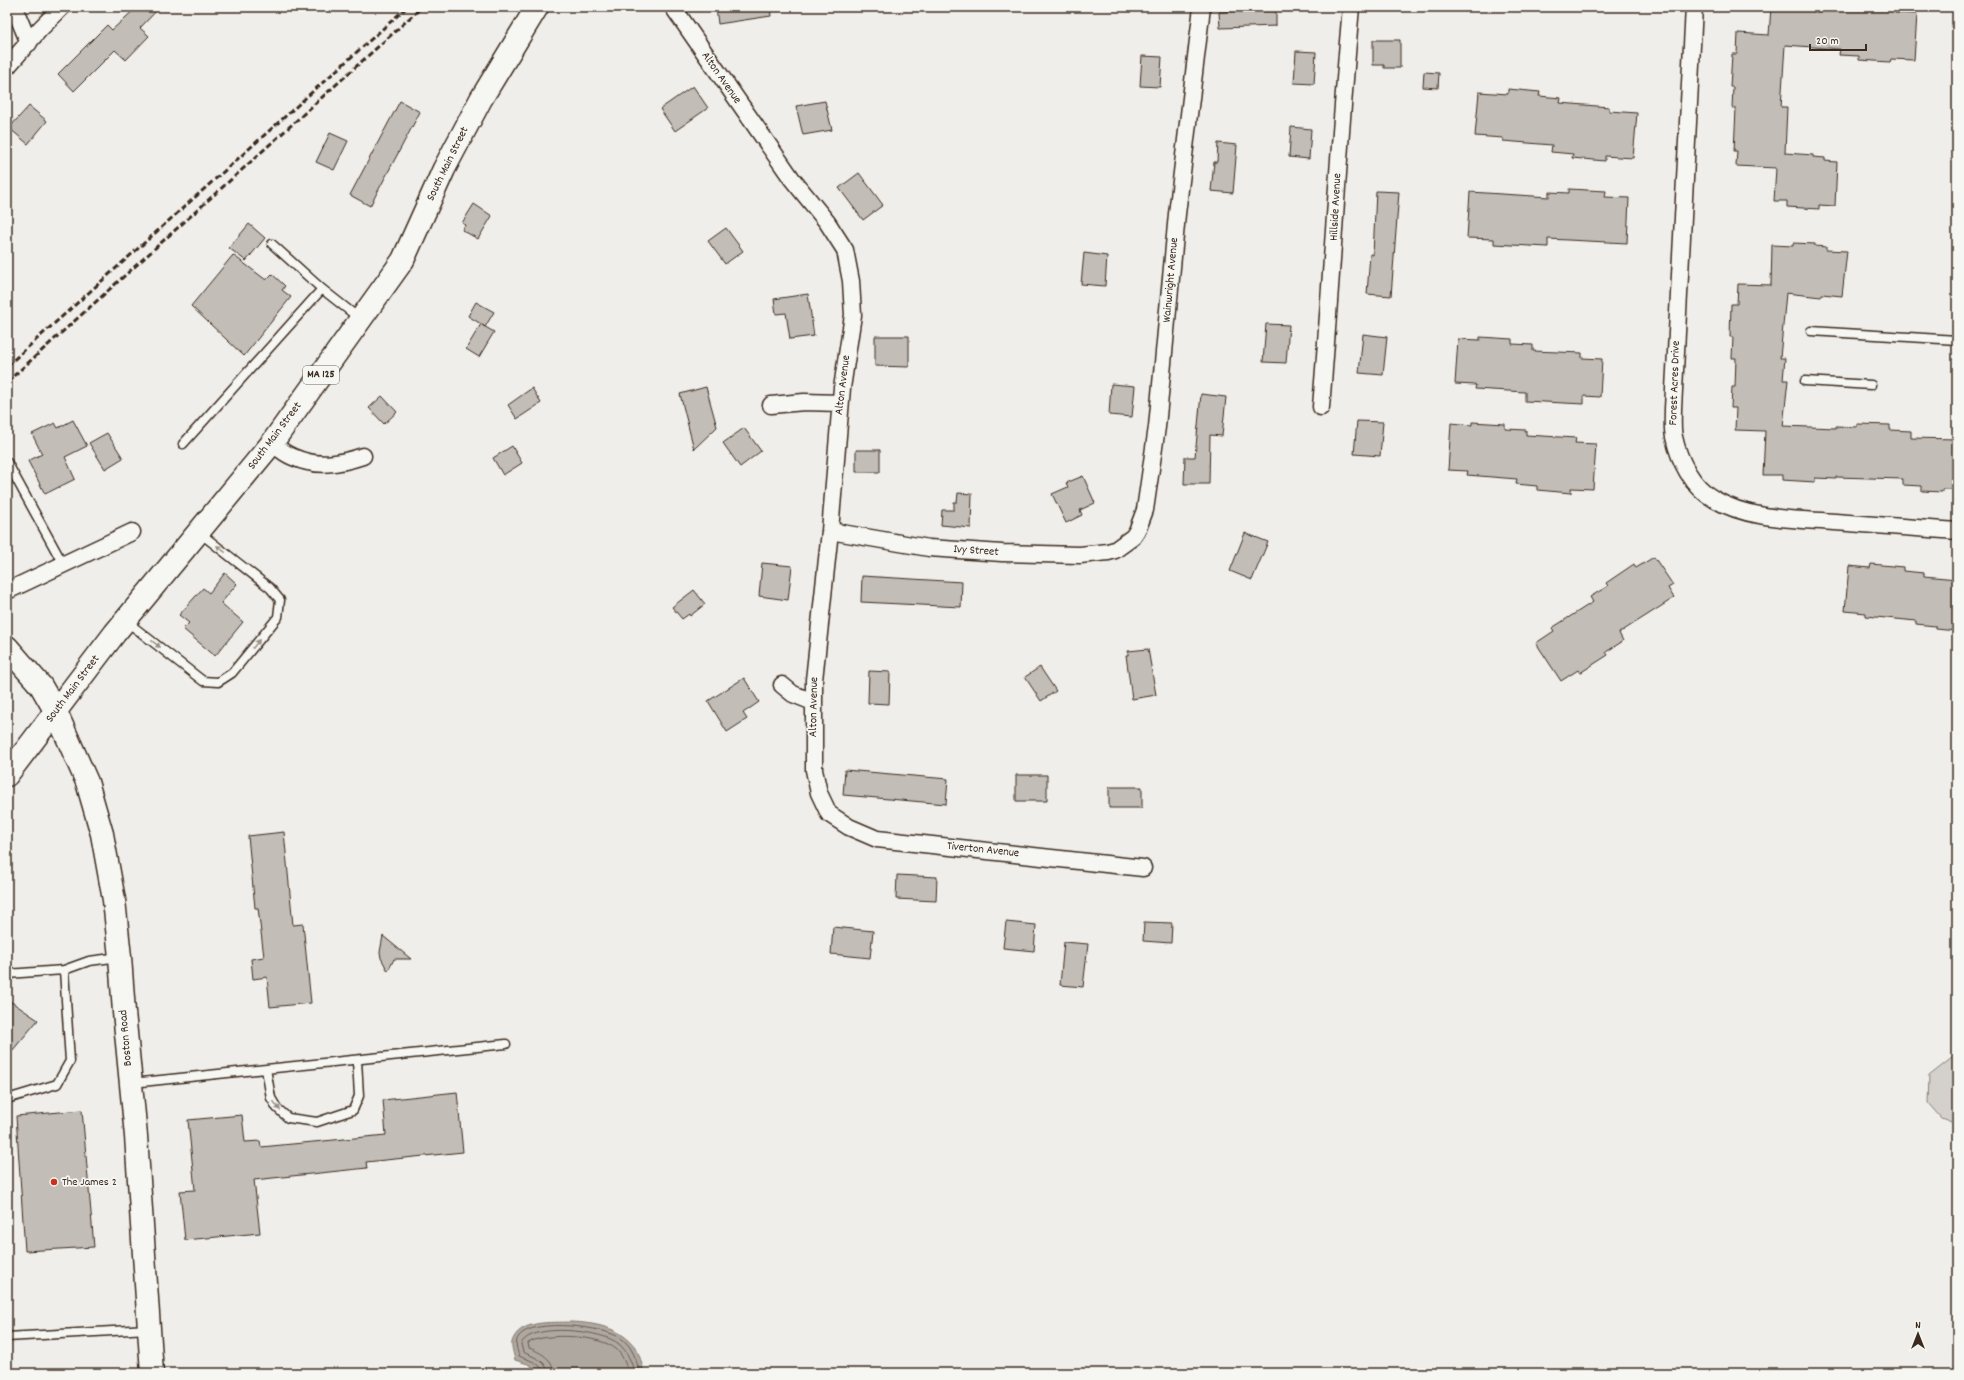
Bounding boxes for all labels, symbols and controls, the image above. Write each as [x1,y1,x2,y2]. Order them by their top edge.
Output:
scale bar [1810,26,1866,52]
text: 20 m [1816,33,1839,50]
street label: Alton Avenue [697,48,745,108]
street label: South Main Street [423,123,474,204]
street label: Hillside Avenue [1326,173,1346,241]
street label: Wainwright Avenue [1159,237,1183,323]
street label: Forest Acres Drive [1665,340,1685,426]
street label: Alton Avenue [831,354,855,416]
road number: MA 125 [303,366,339,384]
street label: South Main Street [244,398,306,473]
street label: Ivy Street [953,541,1000,561]
one-way arrow [215,545,226,553]
one-way arrow [252,638,261,649]
one-way arrow [150,640,161,649]
street label: South Main Street [42,651,104,726]
street label: Alton Avenue [805,677,823,737]
street label: Tiverton Avenue [946,838,1020,862]
street label: Boston Road [115,1009,137,1067]
one-way arrow [272,1101,281,1112]
place label: The James 2 [62,1174,117,1191]
marker: The James 2 [49,1177,59,1187]
north arrow [1898,1314,1938,1354]
text: N [1915,1318,1921,1334]

